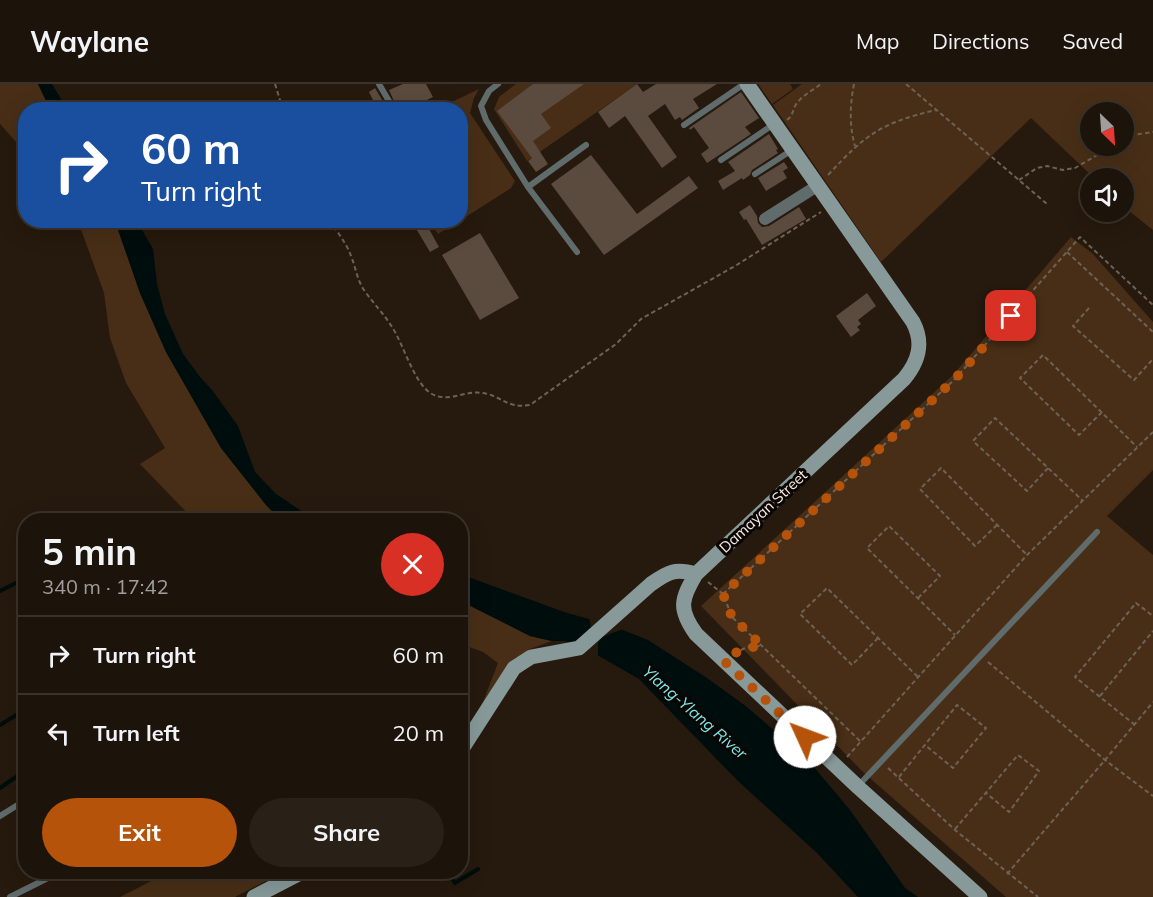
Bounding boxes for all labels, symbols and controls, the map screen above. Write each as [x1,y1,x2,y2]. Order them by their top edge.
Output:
text: Waylane [30,24,149,59]
text: Map [856,28,899,54]
text: Directions [932,28,1029,54]
text: Saved [1062,28,1123,54]
north arrow [1080,102,1134,156]
map controls [1080,102,1134,222]
text: 60 m [141,122,241,175]
icon: right [42,126,120,204]
button: sound [1080,168,1134,222]
text: Turn right [141,174,261,208]
pin [985,290,1036,341]
icon: arrive [994,299,1027,332]
street label: Damayan Street [715,465,811,557]
text: 5 min [42,529,137,574]
button: close [381,533,444,596]
text: 340 m · 17:42 [42,574,168,599]
icon: right [42,639,75,672]
text: Turn right [93,641,196,669]
text: 60 m [393,641,444,669]
water label: Ylang-Ylang River [639,661,752,764]
position arrow [773,705,837,769]
icon: left [42,717,75,750]
text: Turn left [93,719,180,747]
text: 20 m [393,719,444,747]
button: Exit [42,798,237,867]
button: Share [249,798,444,867]

